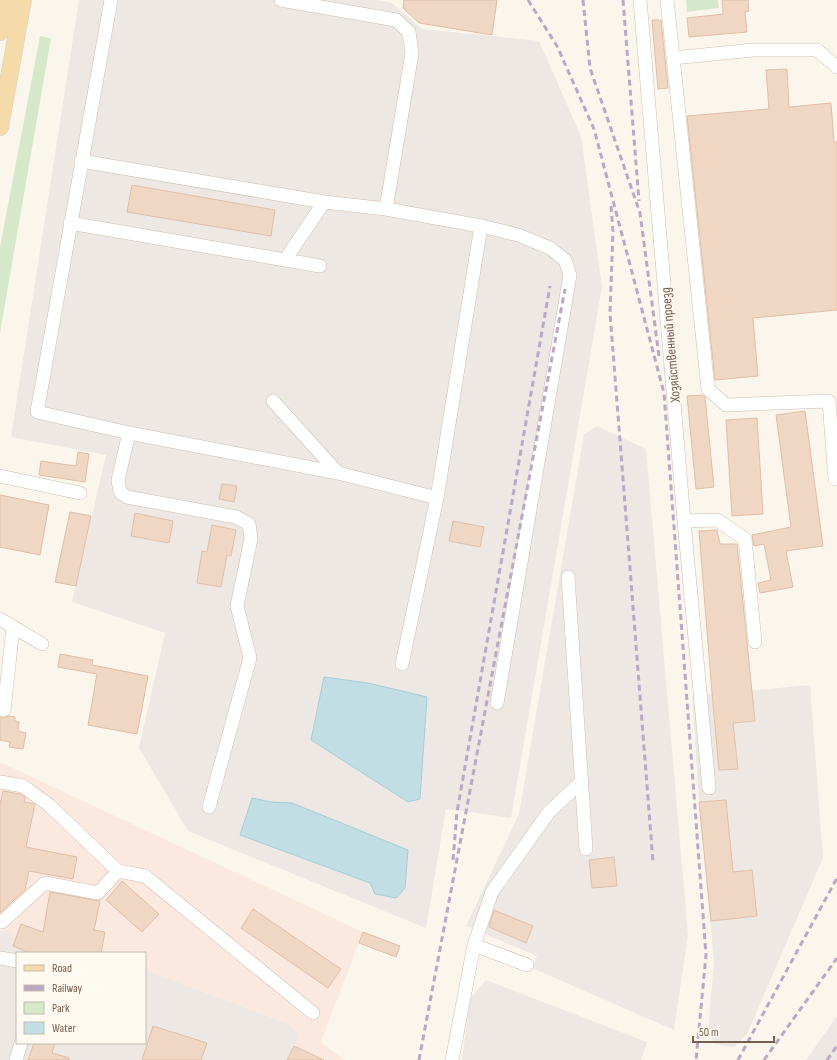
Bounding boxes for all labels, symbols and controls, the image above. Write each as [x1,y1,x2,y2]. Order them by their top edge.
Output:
street label: Хозяйственный проезд [657,287,684,404]
legend [16,952,146,1044]
text: Road [52,961,72,976]
text: Railway [52,981,83,996]
text: Park [52,1001,70,1016]
scale bar [693,1018,774,1044]
text: Water [52,1021,76,1036]
text: 50 m [699,1025,719,1040]

